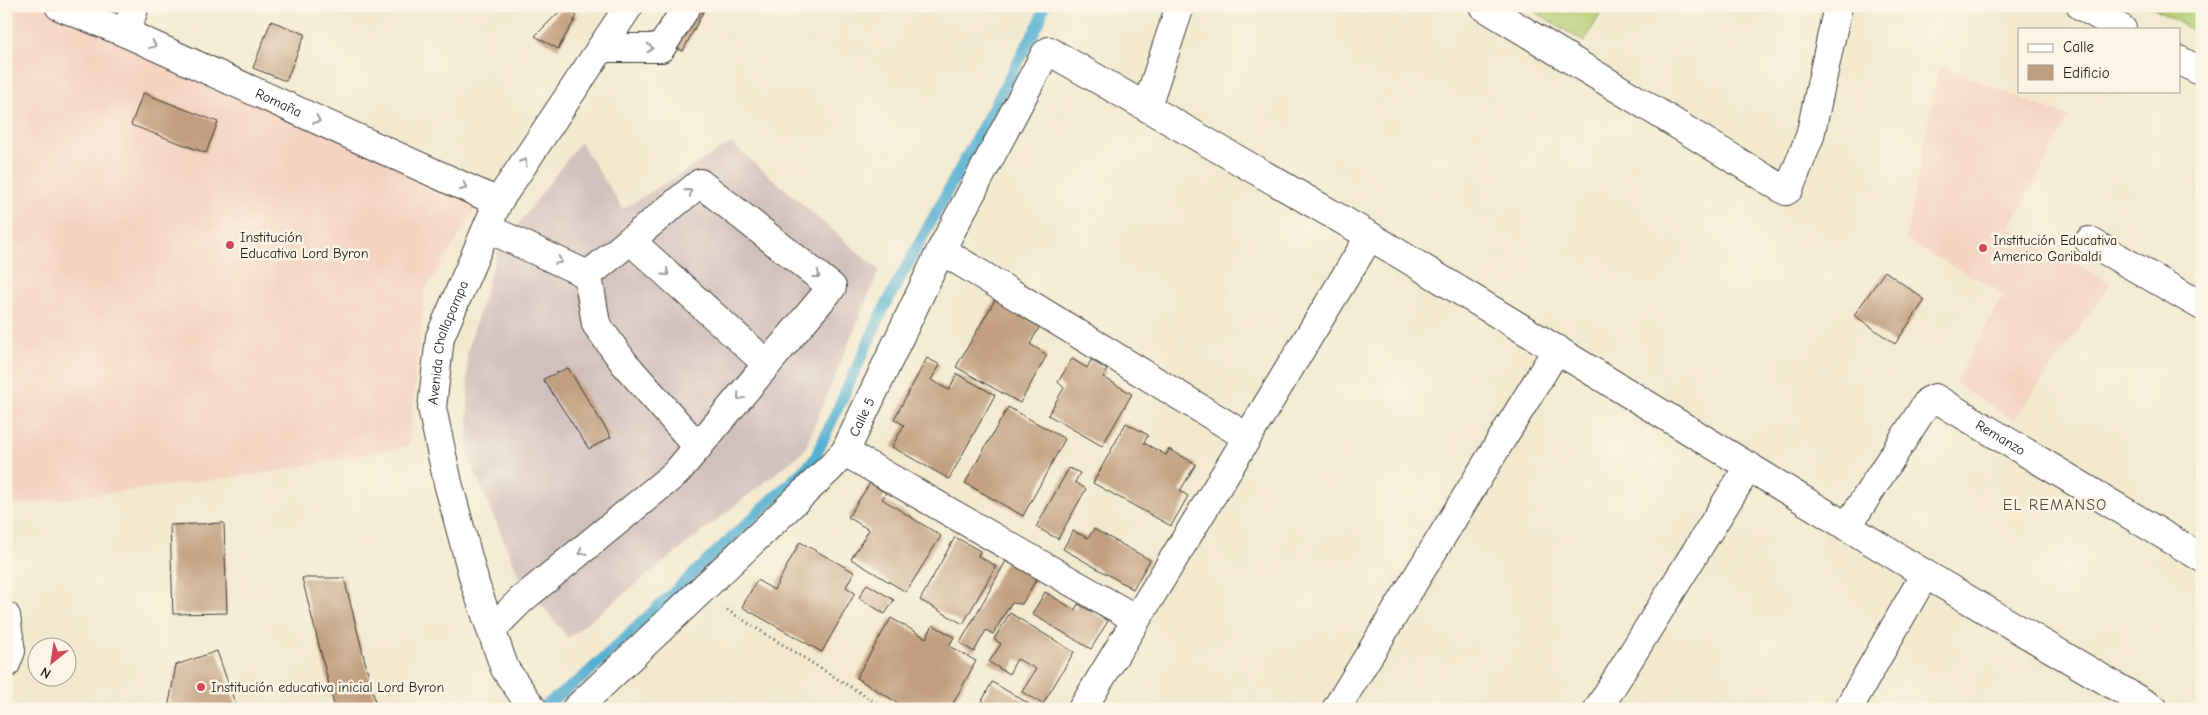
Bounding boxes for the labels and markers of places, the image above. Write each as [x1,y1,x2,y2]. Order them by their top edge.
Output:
place label: Institución Educativa Lord Byron [240,229,368,262]
place label: Institución Educativa Americo Garibaldi [1993,232,2117,265]
marker: Institución Educativa Lord Byron [224,239,236,251]
marker: Institución Educativa Americo Garibaldi [1977,242,1989,254]
place label: Institución educativa inicial Lord Byron [211,679,444,696]
marker: Institución educativa inicial Lord Byron [195,681,207,693]

